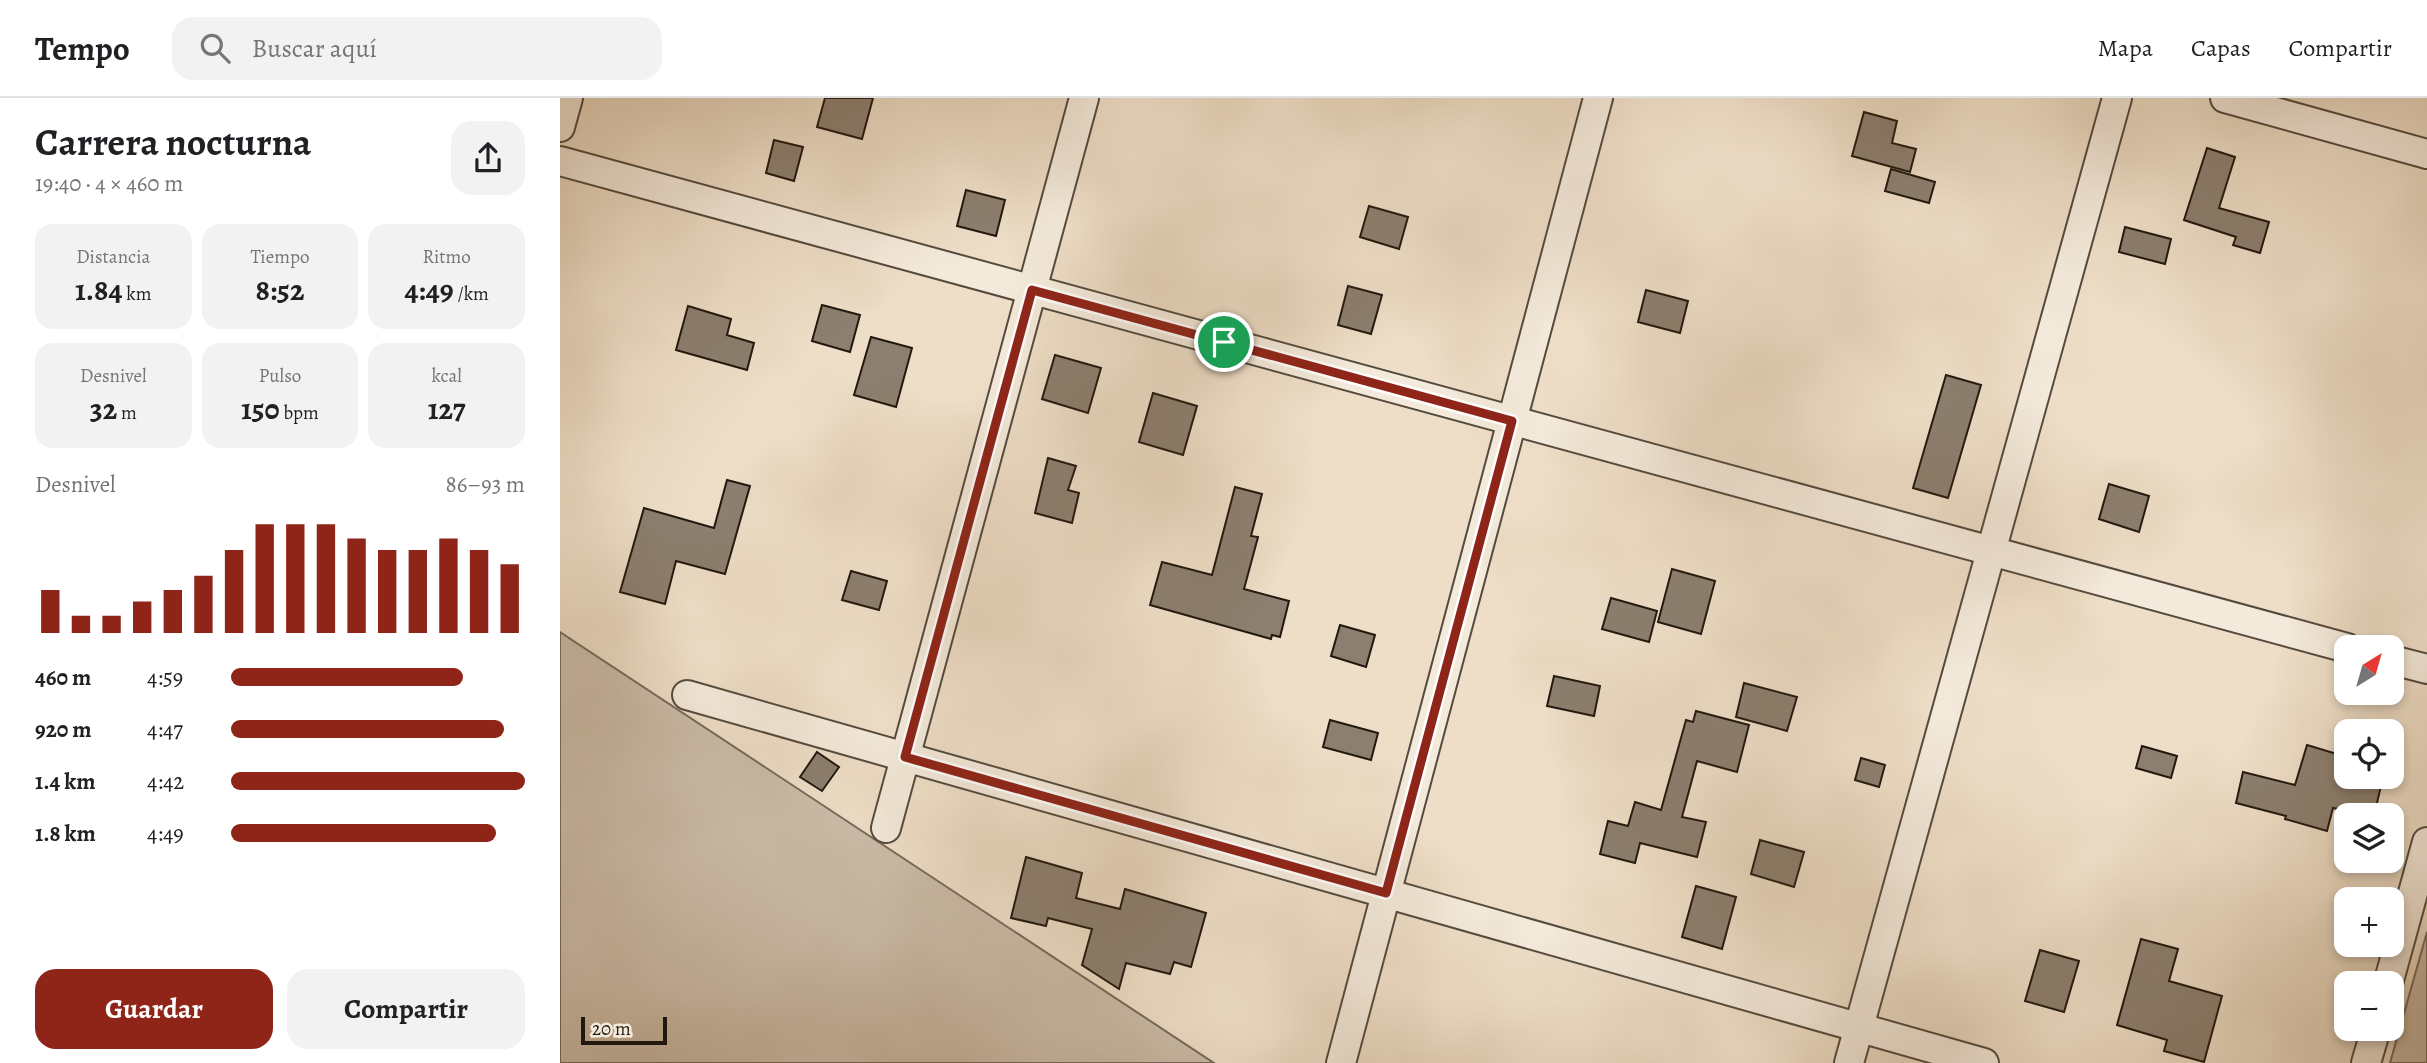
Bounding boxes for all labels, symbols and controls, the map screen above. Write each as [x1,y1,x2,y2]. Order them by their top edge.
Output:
search box [172,17,662,80]
text: Tempo [35,26,130,71]
icon: search [196,29,234,67]
text: Buscar aquí [252,31,377,66]
text: Mapa [2098,32,2153,64]
text: Capas [2191,32,2251,64]
text: Compartir [2289,32,2392,64]
text: Carrera nocturna [35,116,311,168]
button: share [451,121,525,195]
text: 19:40 · 4 × 460 m [35,168,183,199]
text: Distancia [76,244,150,270]
text: Tiempo [251,244,309,270]
text: Ritmo [423,244,471,270]
text: 1.84 [75,270,123,310]
text: 8:52 [256,270,304,310]
text: 4:49 [404,270,454,310]
text: km [123,281,152,307]
text: /km [454,281,489,307]
pin [1194,312,1254,372]
icon: arrive [1205,323,1243,361]
text: Desnivel [80,363,147,389]
text: Pulso [259,363,301,389]
text: kcal [431,363,462,389]
text: 32 [90,389,117,429]
text: 150 [241,389,280,429]
text: 127 [428,389,466,429]
text: m [117,400,137,426]
text: bpm [280,400,319,426]
text: Desnivel [35,469,116,500]
text: 86–93 m [446,469,525,500]
north arrow [2334,635,2404,705]
map controls [2334,635,2404,1041]
text: 460 m [35,662,91,693]
text: 4:59 [147,662,183,693]
text: 920 m [35,714,92,745]
text: 4:47 [147,714,183,745]
button: locate [2334,719,2404,789]
text: 1.4 km [35,766,96,797]
text: 4:42 [147,766,184,797]
button: layers [2334,803,2404,873]
text: 1.8 km [35,818,96,849]
text: 4:49 [147,818,184,849]
button: + [2334,887,2404,957]
button: Guardar [35,969,273,1049]
button: Compartir [287,969,525,1049]
button: − [2334,971,2404,1041]
scale bar [581,1014,667,1046]
text: 20 m [592,1016,631,1042]

